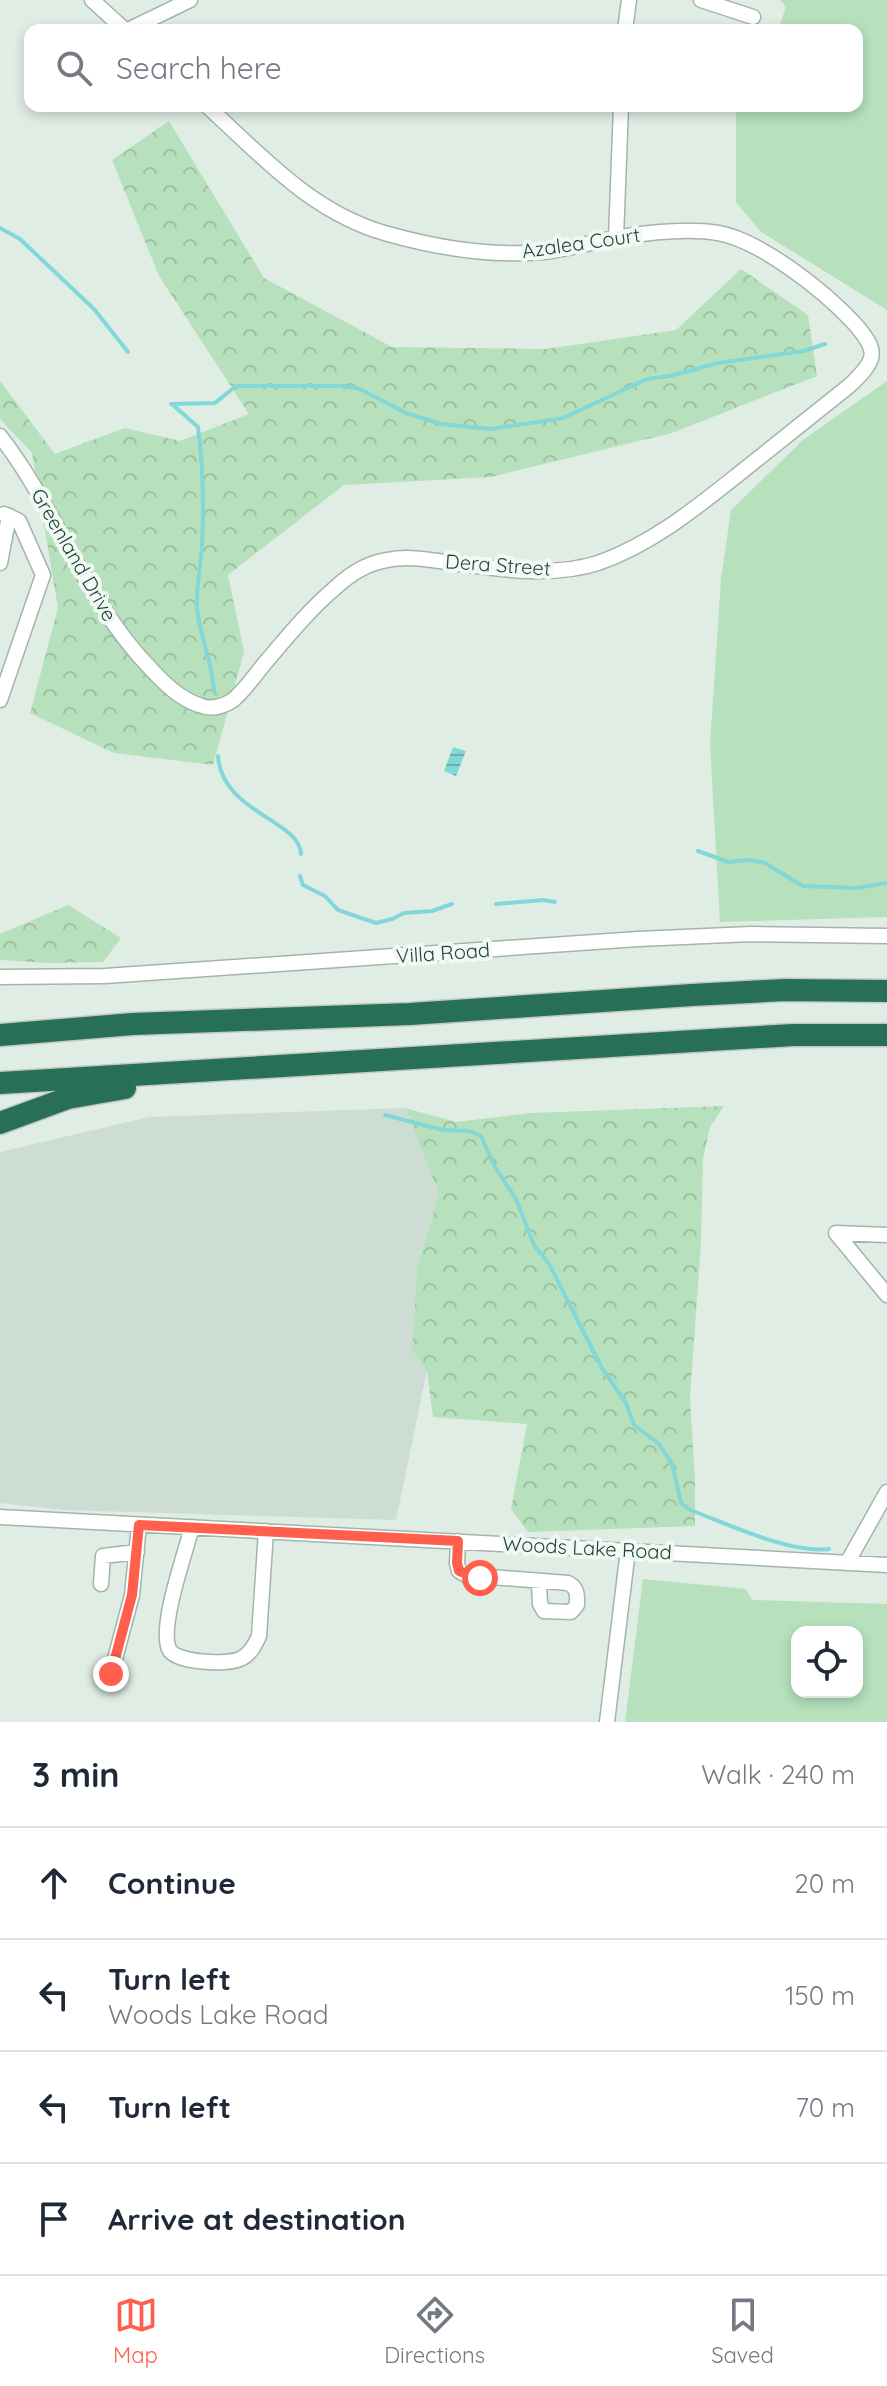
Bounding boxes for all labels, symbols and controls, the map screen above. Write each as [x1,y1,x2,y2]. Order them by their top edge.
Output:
search box [24,24,863,112]
icon: search [52,46,96,90]
text: Search here [116,49,282,87]
street label: Azalea Court [520,222,642,263]
street label: Greenland Drive [26,484,123,626]
street label: Dera Street [445,548,552,581]
street label: Villa Road [395,937,491,968]
street label: Woods Lake Road [502,1531,672,1564]
route start [462,1560,498,1596]
map controls [791,1626,863,1698]
button: locate [791,1626,863,1698]
route end [93,1656,129,1692]
text: 3 min [32,1753,119,1796]
text: Walk · 240 m [701,1758,855,1791]
icon: ahead [32,1861,76,1905]
text: Continue [108,1864,236,1902]
text: 20 m [794,1867,855,1900]
text: Turn left [108,1960,231,1998]
icon: left [32,1973,76,2017]
text: 150 m [785,1979,855,2012]
text: Woods Lake Road [108,1998,328,2031]
icon: left [32,2085,76,2129]
text: Turn left [108,2088,231,2126]
text: 70 m [795,2091,855,2124]
icon: arrive [32,2197,76,2241]
text: Arrive at destination [108,2200,406,2238]
tab: Map [113,2293,158,2369]
tab: Directions [384,2293,485,2369]
tab: Saved [711,2293,774,2369]

